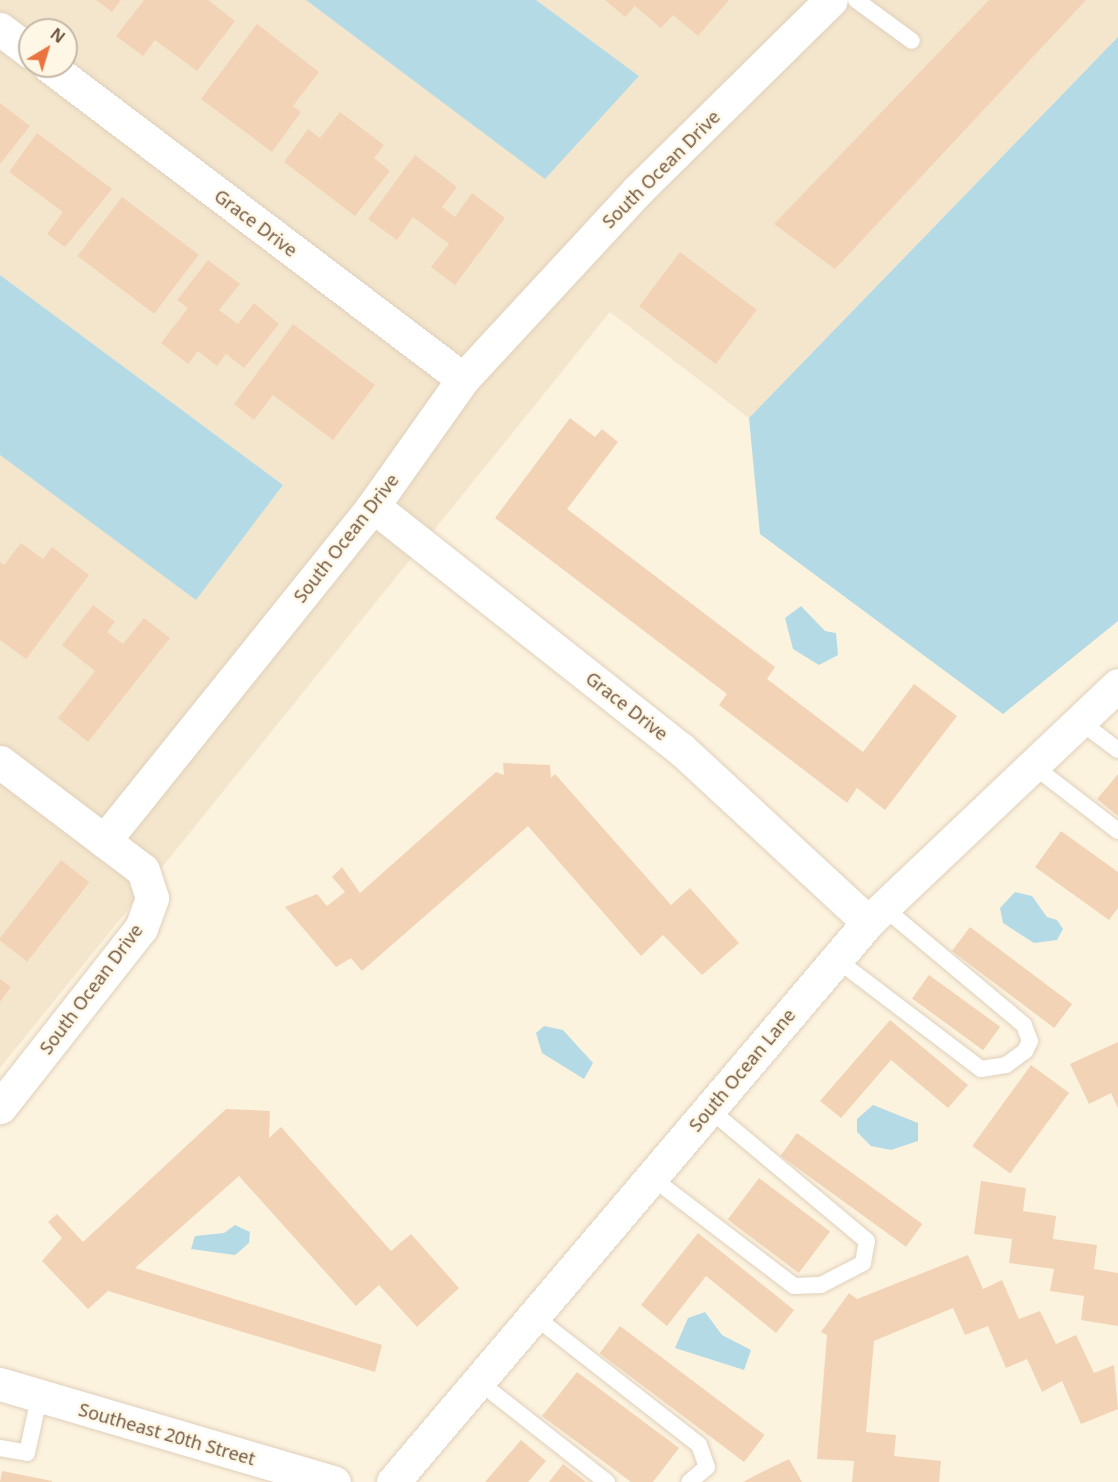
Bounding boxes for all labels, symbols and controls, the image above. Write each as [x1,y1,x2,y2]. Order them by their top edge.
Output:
north arrow [18,18,78,78]
text: N [46,23,70,48]
street label: South Ocean Drive [598,106,724,232]
street label: Grace Drive [210,185,302,261]
street label: South Ocean Drive [289,469,403,607]
street label: Grace Drive [582,667,672,745]
street label: South Ocean Drive [35,920,147,1058]
street label: South Ocean Lane [684,1004,800,1136]
street label: Southeast 20th Street [76,1398,258,1470]

